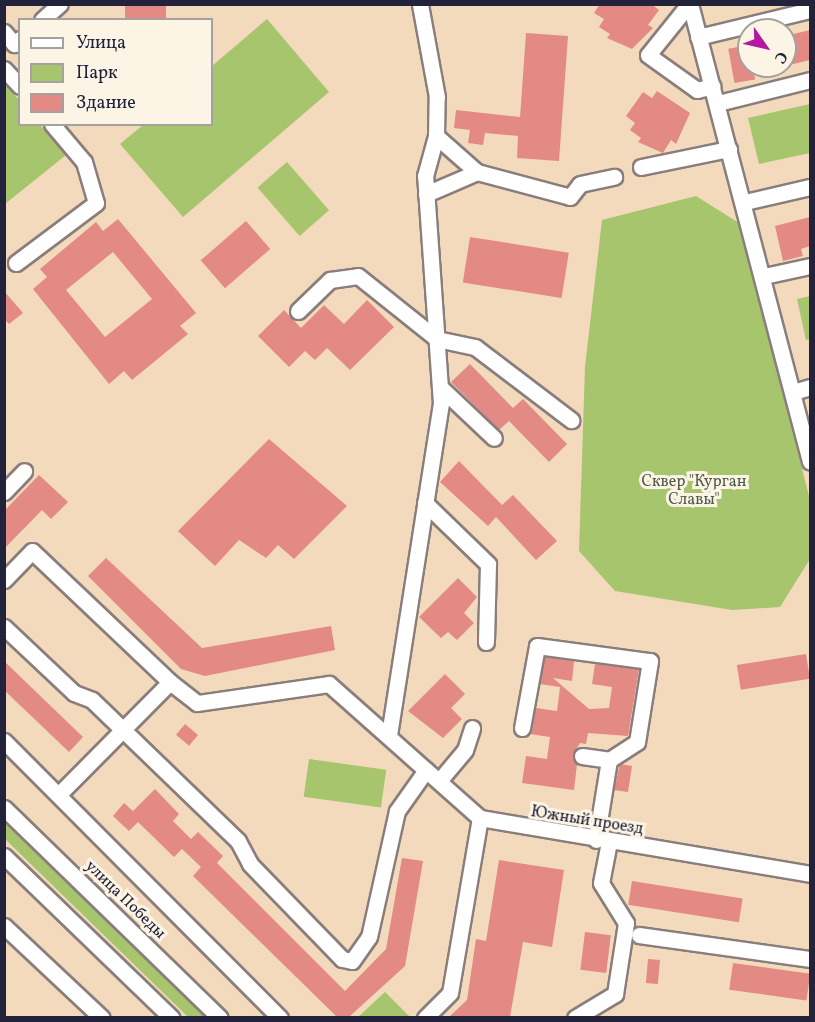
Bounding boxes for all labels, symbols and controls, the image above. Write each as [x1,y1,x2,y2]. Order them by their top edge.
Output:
legend [18,18,213,126]
north arrow [737,18,797,78]
text: Улица [76,31,126,56]
text: С [768,47,792,67]
text: Парк [76,61,118,86]
text: Здание [76,91,136,116]
park label: Сквер "Курган Славы" [642,472,746,510]
street label: Южный проезд [529,803,645,839]
street label: улица Победы [81,857,169,943]

